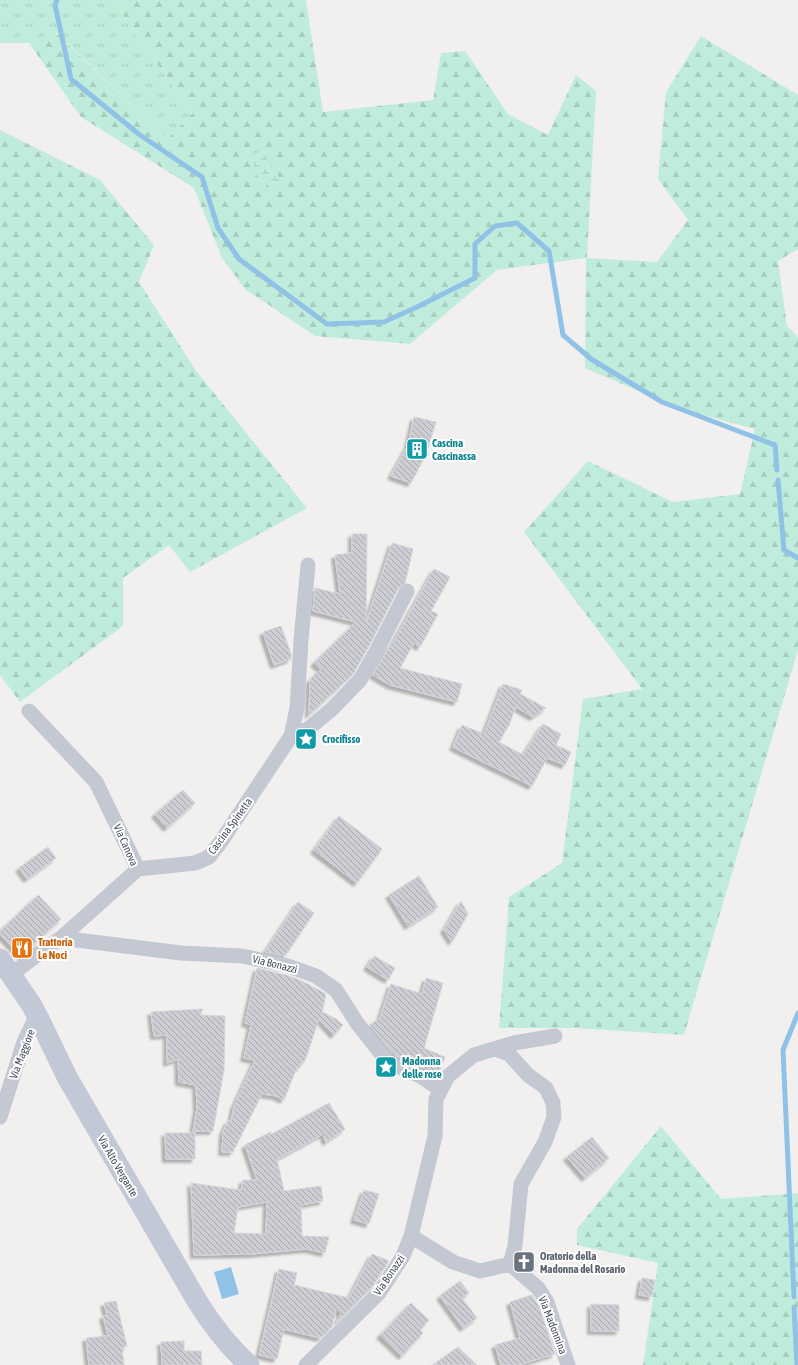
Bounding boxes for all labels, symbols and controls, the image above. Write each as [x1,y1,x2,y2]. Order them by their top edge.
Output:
building icon: Cascina Cascinassa [404,436,430,462]
place label: Cascina Cascinassa [432,437,476,462]
place icon: Crocifisso [293,726,319,752]
place label: Crocifisso [322,733,360,745]
street label: Cascina Spinetta [206,796,254,856]
street label: Via Canova [111,822,141,868]
restaurant icon: Trattoria Le Noci [9,935,35,961]
place label: Trattoria Le Noci [38,936,73,961]
street label: Via Bonazzi [251,953,299,975]
street label: Via Maggiore [7,1027,37,1081]
place icon: Madonna delle rose [373,1054,399,1080]
place label: Madonna delle rose [402,1055,442,1080]
street label: Via Alto Vergante [96,1133,140,1199]
church icon: Oratorio della Madonna del Rosario [511,1249,537,1275]
place label: Oratorio della Madonna del Rosario [540,1250,625,1275]
street label: Via Bonazzi [371,1253,407,1297]
street label: Via Madonnina [536,1294,570,1356]

